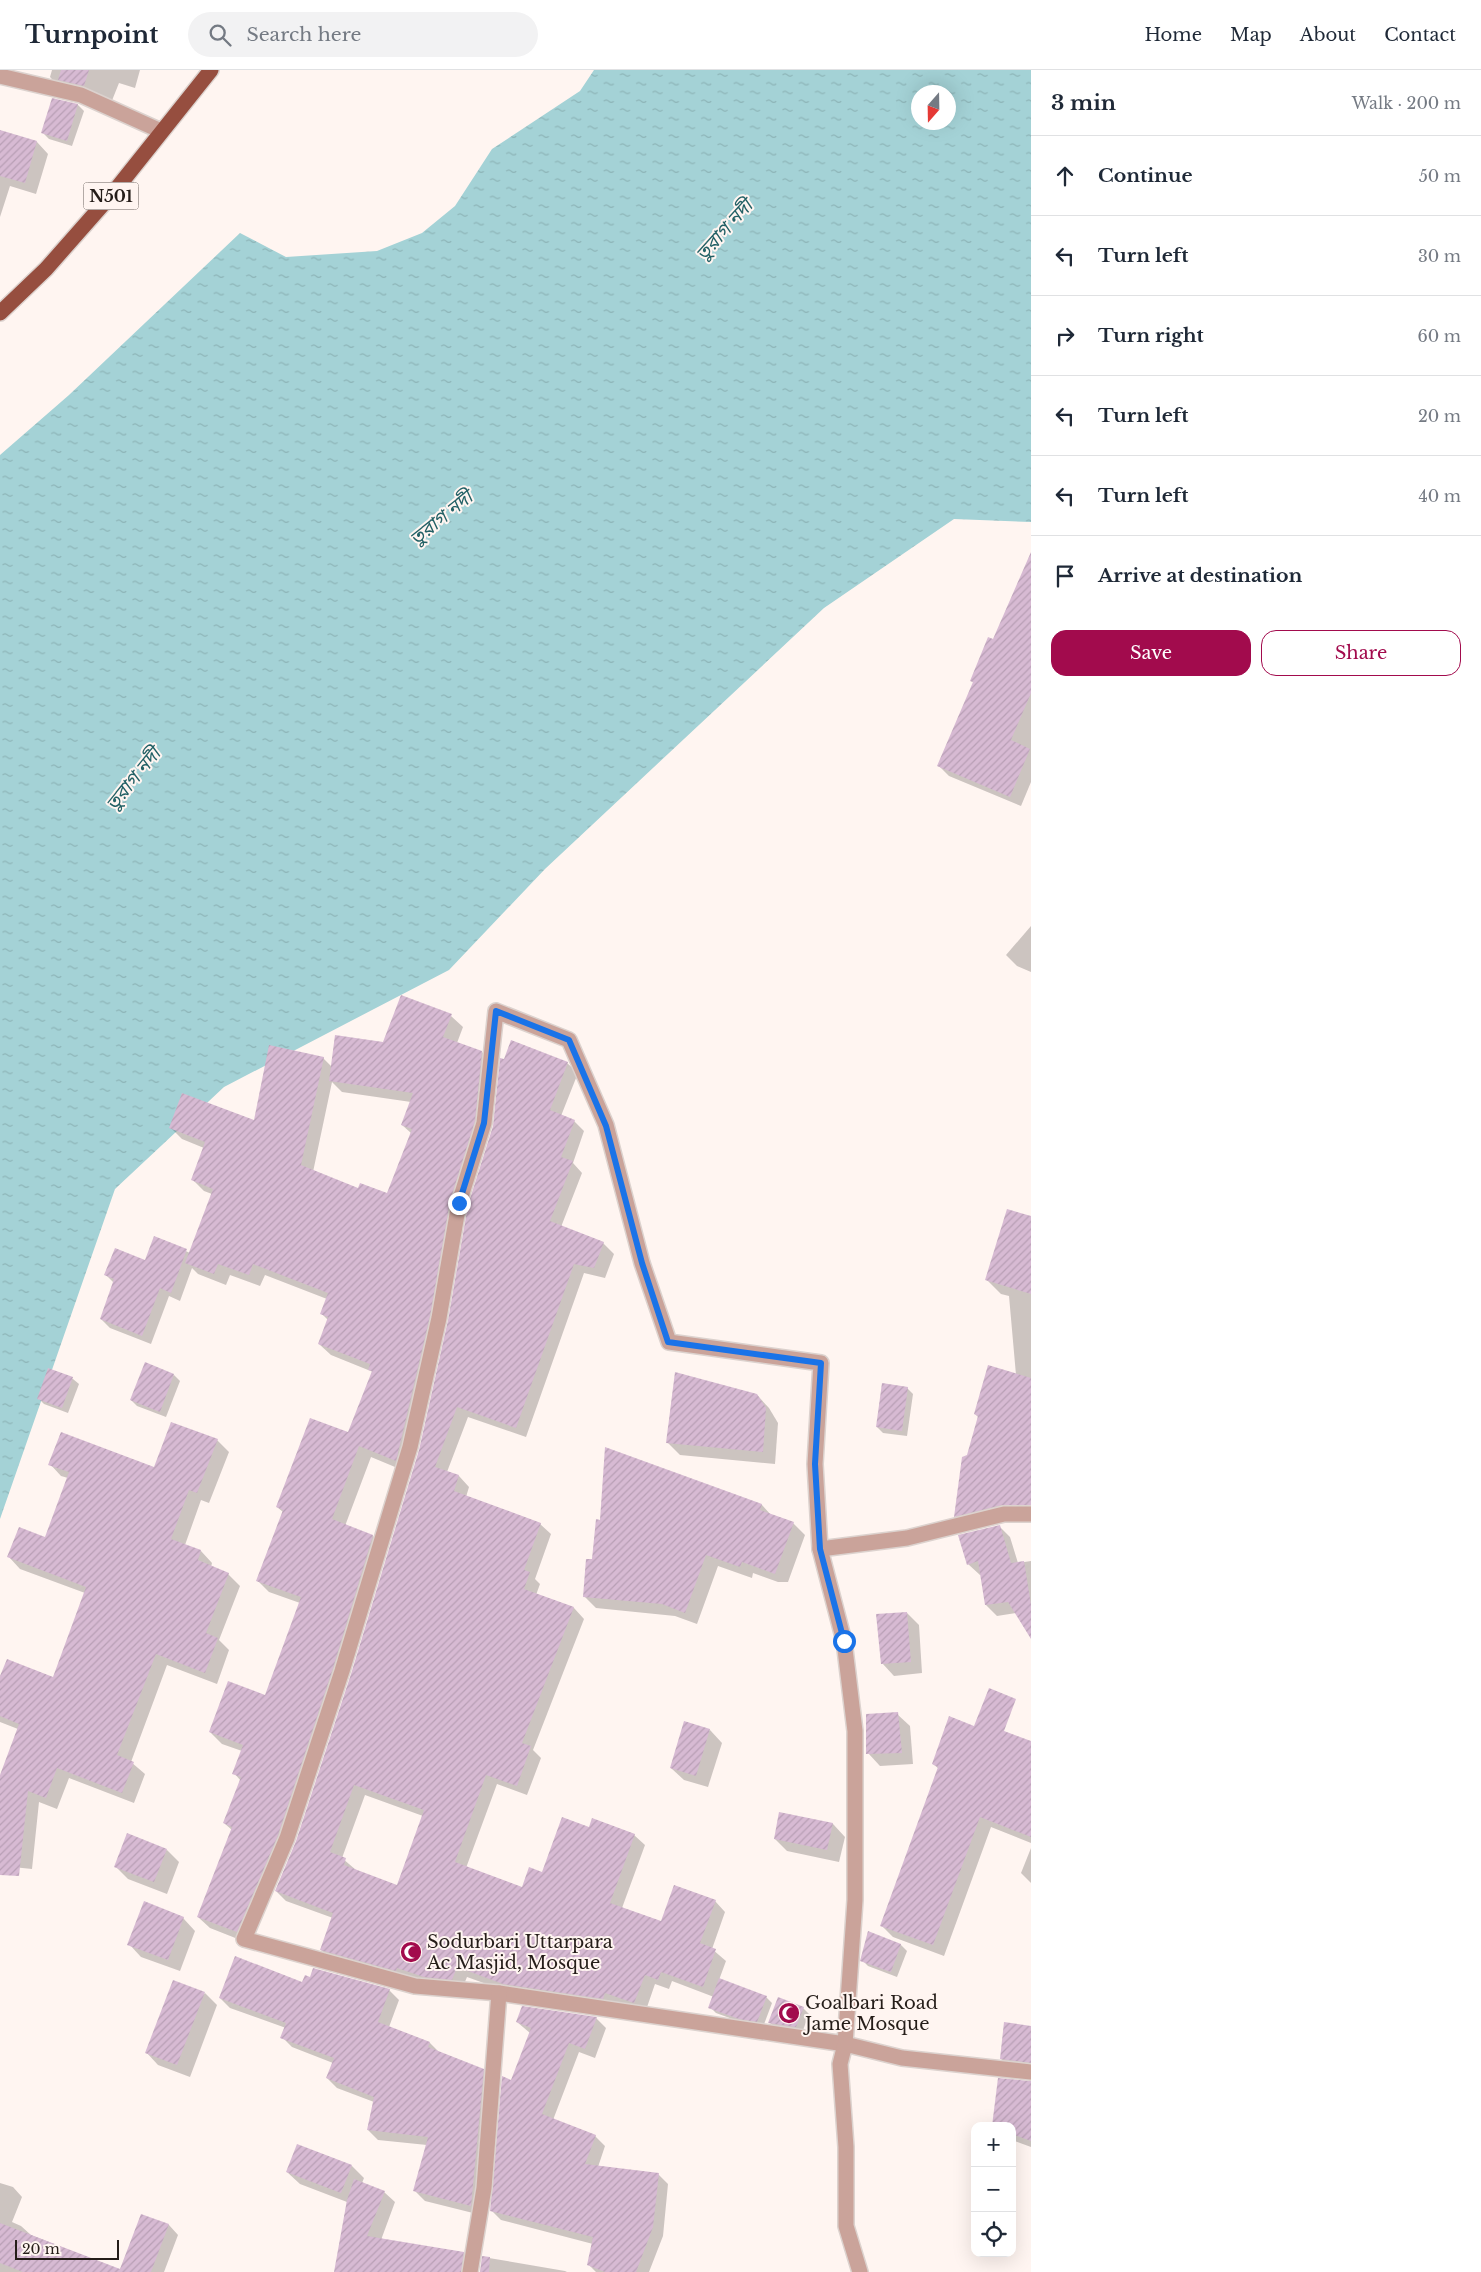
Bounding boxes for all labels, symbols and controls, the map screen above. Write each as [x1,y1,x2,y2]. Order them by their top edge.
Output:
search box [188,12,538,57]
text: Turnpoint [25,20,158,49]
icon: search [206,21,234,49]
text: Search here [246,23,361,46]
text: Home [1144,24,1202,46]
text: Map [1230,24,1272,46]
text: About [1300,24,1356,46]
text: Contact [1384,24,1456,46]
north arrow [911,85,956,130]
text: 3 min [1051,90,1116,116]
text: Walk · 200 m [1352,93,1461,113]
icon: ahead [1051,162,1079,190]
text: Continue [1098,164,1193,187]
text: 50 m [1419,166,1461,186]
road number: N501 [84,182,138,210]
water label: তুরাগ নদী [691,192,760,265]
icon: left [1051,242,1079,270]
text: Turn left [1098,244,1189,267]
text: 30 m [1418,246,1461,266]
icon: right [1051,322,1079,350]
text: Turn right [1098,324,1204,347]
text: 60 m [1418,326,1461,346]
icon: left [1051,402,1079,430]
text: Turn left [1098,404,1189,427]
text: 20 m [1418,406,1461,426]
icon: left [1051,482,1079,510]
water label: তুরাগ নদী [405,483,480,550]
text: Turn left [1098,484,1189,507]
text: 40 m [1418,486,1461,506]
icon: arrive [1051,562,1079,590]
text: Arrive at destination [1098,564,1302,587]
button: Save [1051,630,1251,676]
button: Share [1261,630,1461,676]
water label: তুরাগ নদী [101,740,168,815]
route end [448,1192,471,1215]
route start [833,1630,856,1653]
place label: Sodurbari Uttarpara Ac Masjid, Mosque [426,1931,613,1974]
mosque icon: Sodurbari Uttarpara Ac Masjid, Mosque [399,1940,423,1964]
place label: Goalbari Road Jame Mosque [803,1992,938,2035]
mosque icon: Goalbari Road Jame Mosque [777,2001,801,2025]
map controls [971,2122,1016,2257]
button: + [971,2122,1016,2167]
button: − [971,2167,1016,2212]
button: locate [971,2212,1016,2257]
scale bar [15,2237,119,2260]
text: 20 m [22,2240,60,2258]

